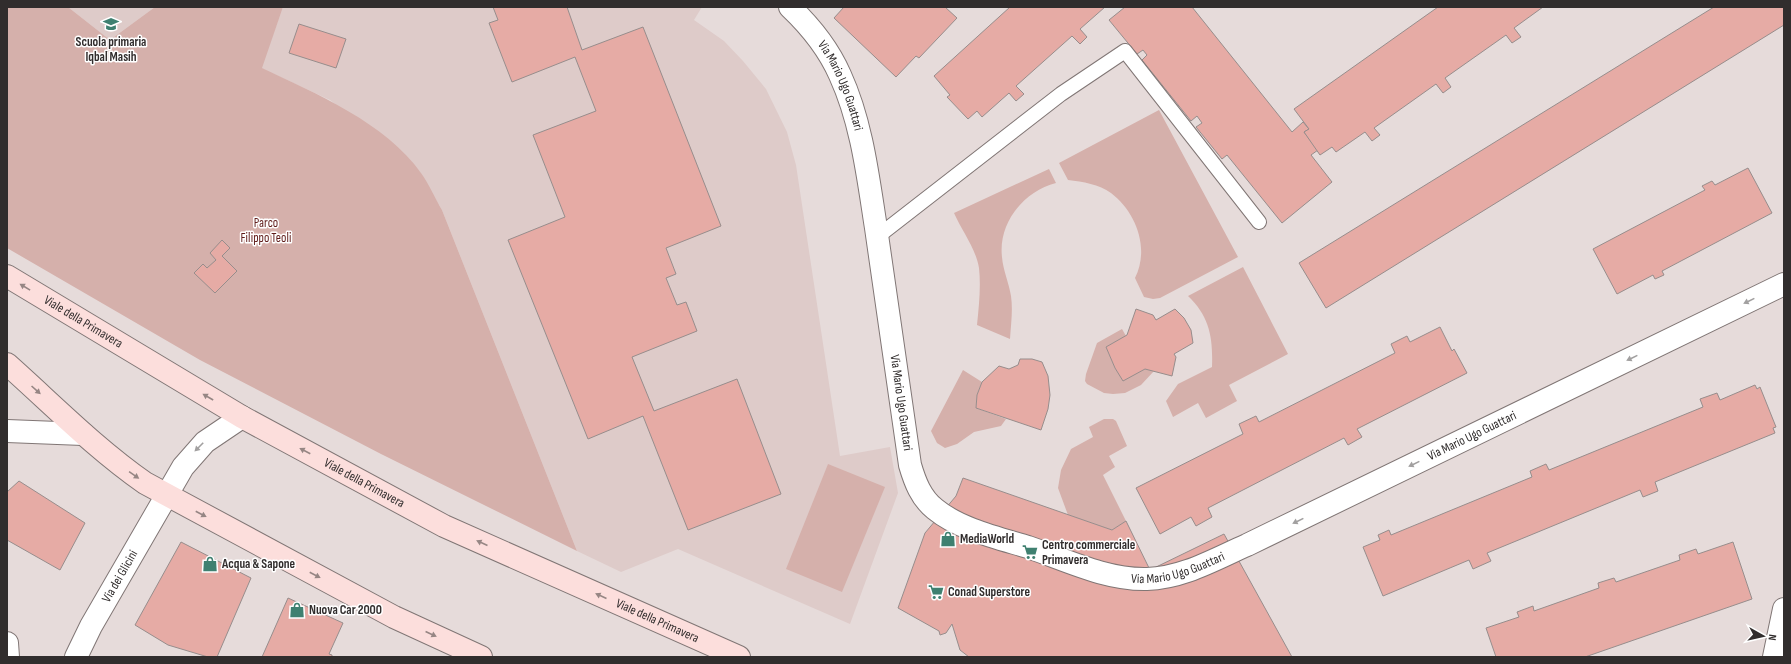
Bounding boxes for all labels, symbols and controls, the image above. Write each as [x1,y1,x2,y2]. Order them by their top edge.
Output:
school or university icon: Scuola primaria Iqbal Masih [102,15,120,33]
place label: Scuola primaria Iqbal Masih [76,34,146,65]
street label: Via Mario Ugo Guattari [814,37,867,132]
park label: Parco Filippo Teoli [240,215,292,246]
one-way arrow [19,283,31,290]
street label: Viale della Primavera [41,292,126,352]
one-way arrow [1743,298,1755,304]
street label: Via Mario Ugo Guattari [887,354,916,452]
one-way arrow [1626,355,1638,361]
one-way arrow [31,386,41,395]
one-way arrow [203,393,214,400]
street label: Via Mario Ugo Guattari [1425,407,1519,464]
one-way arrow [194,442,204,452]
one-way arrow [299,447,311,454]
street label: Viale della Primavera [321,455,407,511]
one-way arrow [1409,461,1420,467]
one-way arrow [129,471,139,479]
one-way arrow [195,511,207,517]
one-way arrow [1292,517,1303,524]
shop icon: MediaWorld [939,530,957,548]
place label: MediaWorld [960,531,1015,547]
place label: Centro commerciale Primavera [1042,537,1136,568]
one-way arrow [477,540,488,546]
supermarket icon: Centro commerciale Primavera [1021,543,1039,561]
street label: Via dei Glicini [98,547,141,605]
street label: Via Mario Ugo Guattari [1130,548,1227,587]
shop icon: Acqua & Sapone [201,555,219,573]
place label: Acqua & Sapone [221,556,296,572]
one-way arrow [310,572,321,579]
supermarket icon: Conad Superstore [927,583,945,601]
place label: Conad Superstore [948,584,1030,600]
one-way arrow [596,593,607,599]
street label: Viale della Primavera [613,595,701,646]
shop icon: Nuova Car 2000 [288,601,306,619]
place label: Nuova Car 2000 [309,602,382,618]
north arrow [1743,616,1783,656]
one-way arrow [426,631,437,637]
text: N [1766,634,1779,641]

